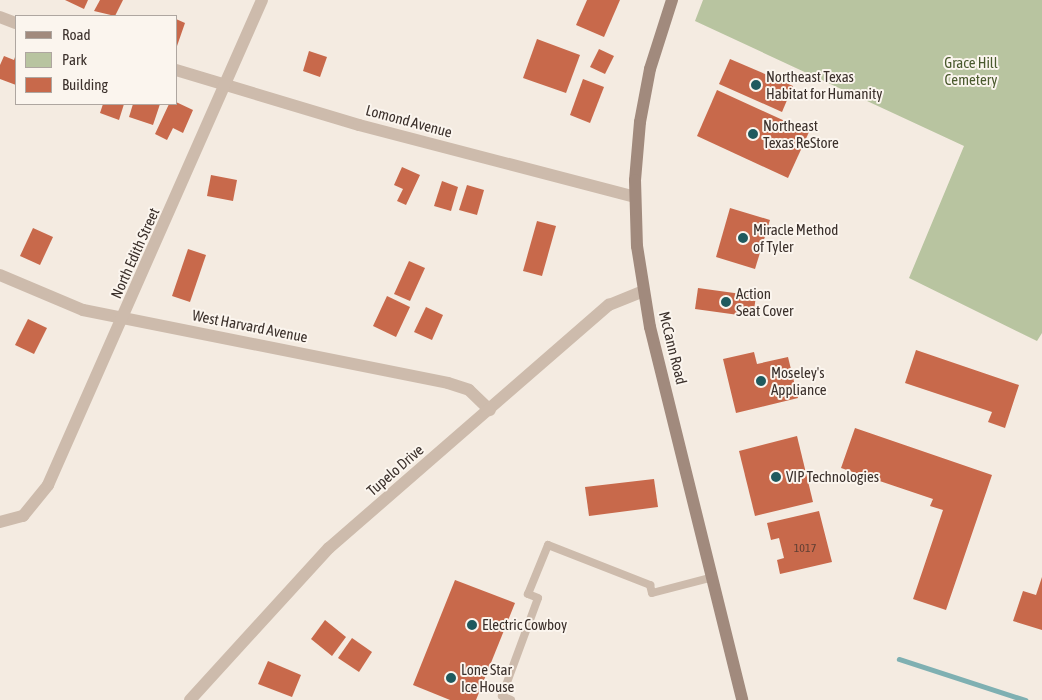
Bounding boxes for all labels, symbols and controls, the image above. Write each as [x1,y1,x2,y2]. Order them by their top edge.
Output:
legend [15,15,178,105]
text: Road [62,26,91,43]
text: Park [62,51,87,68]
park label: Grace Hill Cemetery [944,53,998,88]
place label: Northeast Texas Habitat for Humanity [766,67,883,102]
text: Building [62,76,108,93]
marker: Northeast Texas Habitat for Humanity [750,79,762,91]
street label: Lomond Avenue [364,101,454,141]
place label: Northeast Texas ReStore [763,116,839,151]
marker: Northeast Texas ReStore [747,128,759,140]
street label: North Edith Street [107,205,163,301]
place label: Miracle Method of Tyler [753,220,838,255]
marker: Miracle Method of Tyler [737,232,749,244]
place label: Action Seat Cover [736,284,793,319]
marker: Action Seat Cover [720,296,732,308]
street label: West Harvard Avenue [191,306,309,346]
street label: McCann Road [655,310,691,386]
place label: Moseley's Appliance [771,363,827,398]
marker: Moseley's Appliance [755,375,767,387]
street label: Tupelo Drive [363,441,427,499]
place label: VIP Technologies [786,468,879,486]
marker: VIP Technologies [770,471,782,483]
house number: 1017 [794,542,816,556]
place label: Electric Cowboy [482,616,567,634]
marker: Electric Cowboy [466,619,478,631]
place label: Lone Star Ice House [461,660,514,695]
marker: Lone Star Ice House [445,672,457,684]

